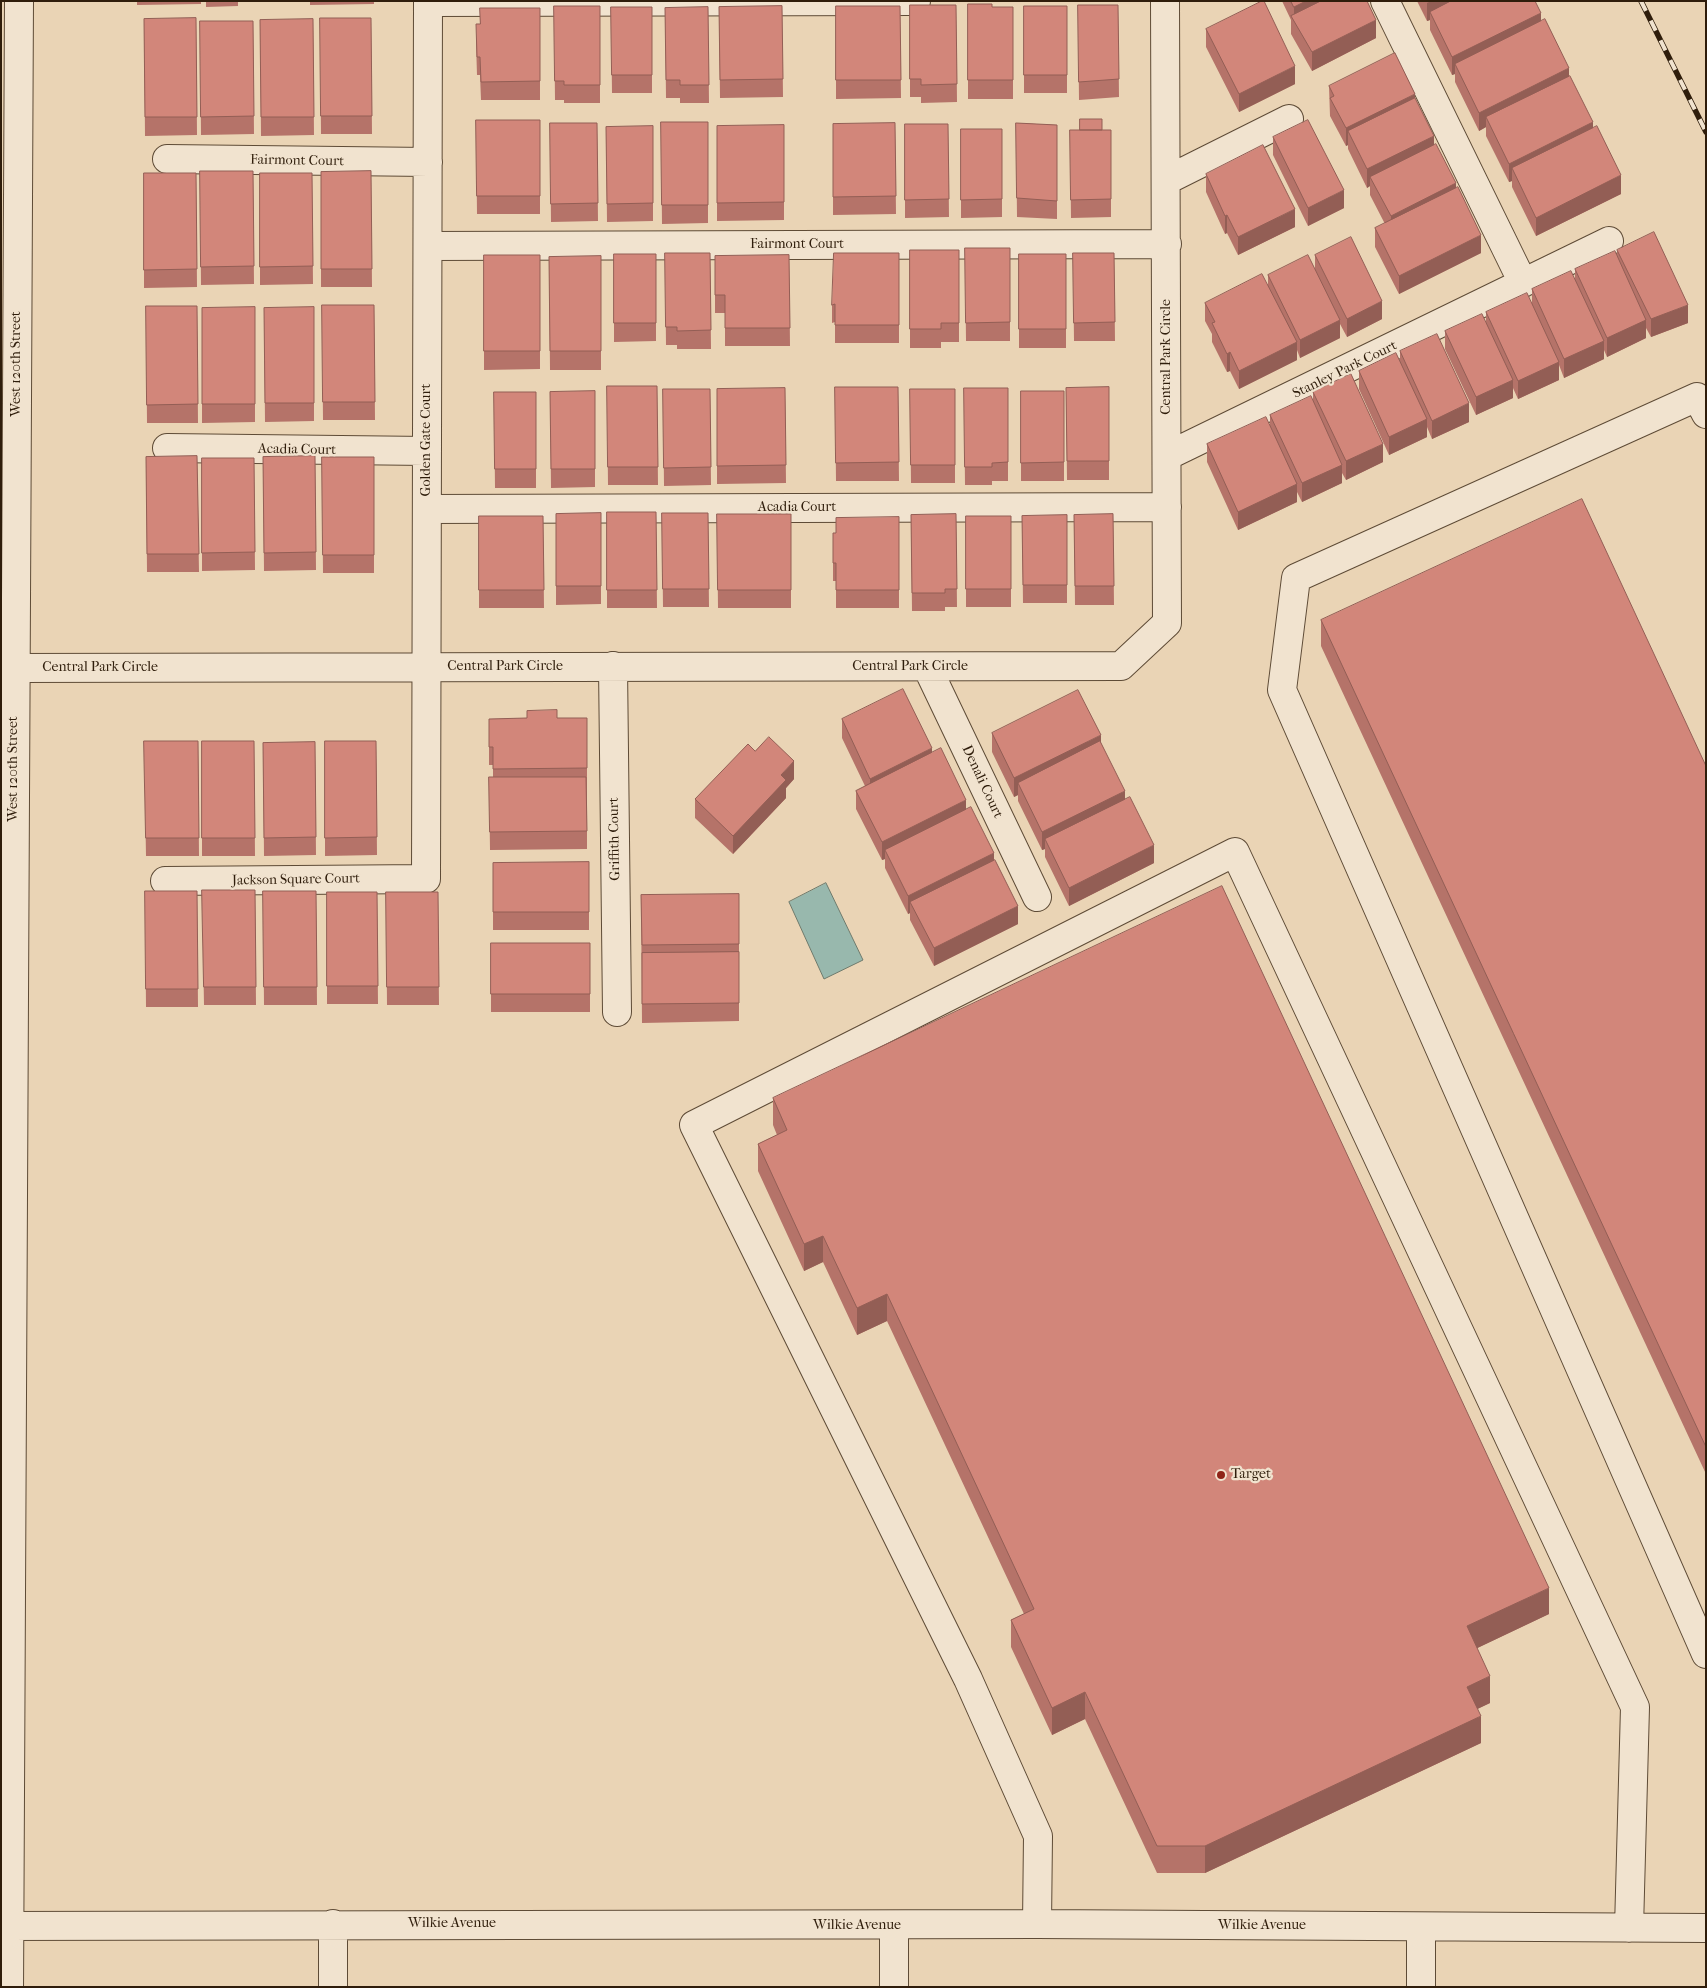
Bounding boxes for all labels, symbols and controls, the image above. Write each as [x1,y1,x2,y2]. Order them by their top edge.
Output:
street label: Fairmont Court [250,152,344,170]
street label: Fairmont Court [750,237,844,253]
street label: Central Park Circle [1159,299,1175,415]
street label: West 120th Street [9,311,25,417]
street label: Stanley Park Court [1290,337,1400,403]
street label: Golden Gate Court [419,383,435,497]
street label: Acadia Court [258,441,336,459]
street label: Acadia Court [758,500,836,516]
street label: Central Park Circle [447,659,563,675]
street label: Central Park Circle [852,659,968,675]
street label: Central Park Circle [42,660,158,676]
street label: West 120th Street [6,716,22,822]
street label: Denali Court [958,743,1006,821]
street label: Griffith Court [606,797,624,881]
street label: Jackson Square Court [232,870,360,890]
place label: Target [1231,1467,1271,1483]
marker: Target [1215,1469,1227,1481]
street label: Wilkie Avenue [408,1916,496,1932]
street label: Wilkie Avenue [813,1918,901,1934]
street label: Wilkie Avenue [1218,1918,1306,1934]

